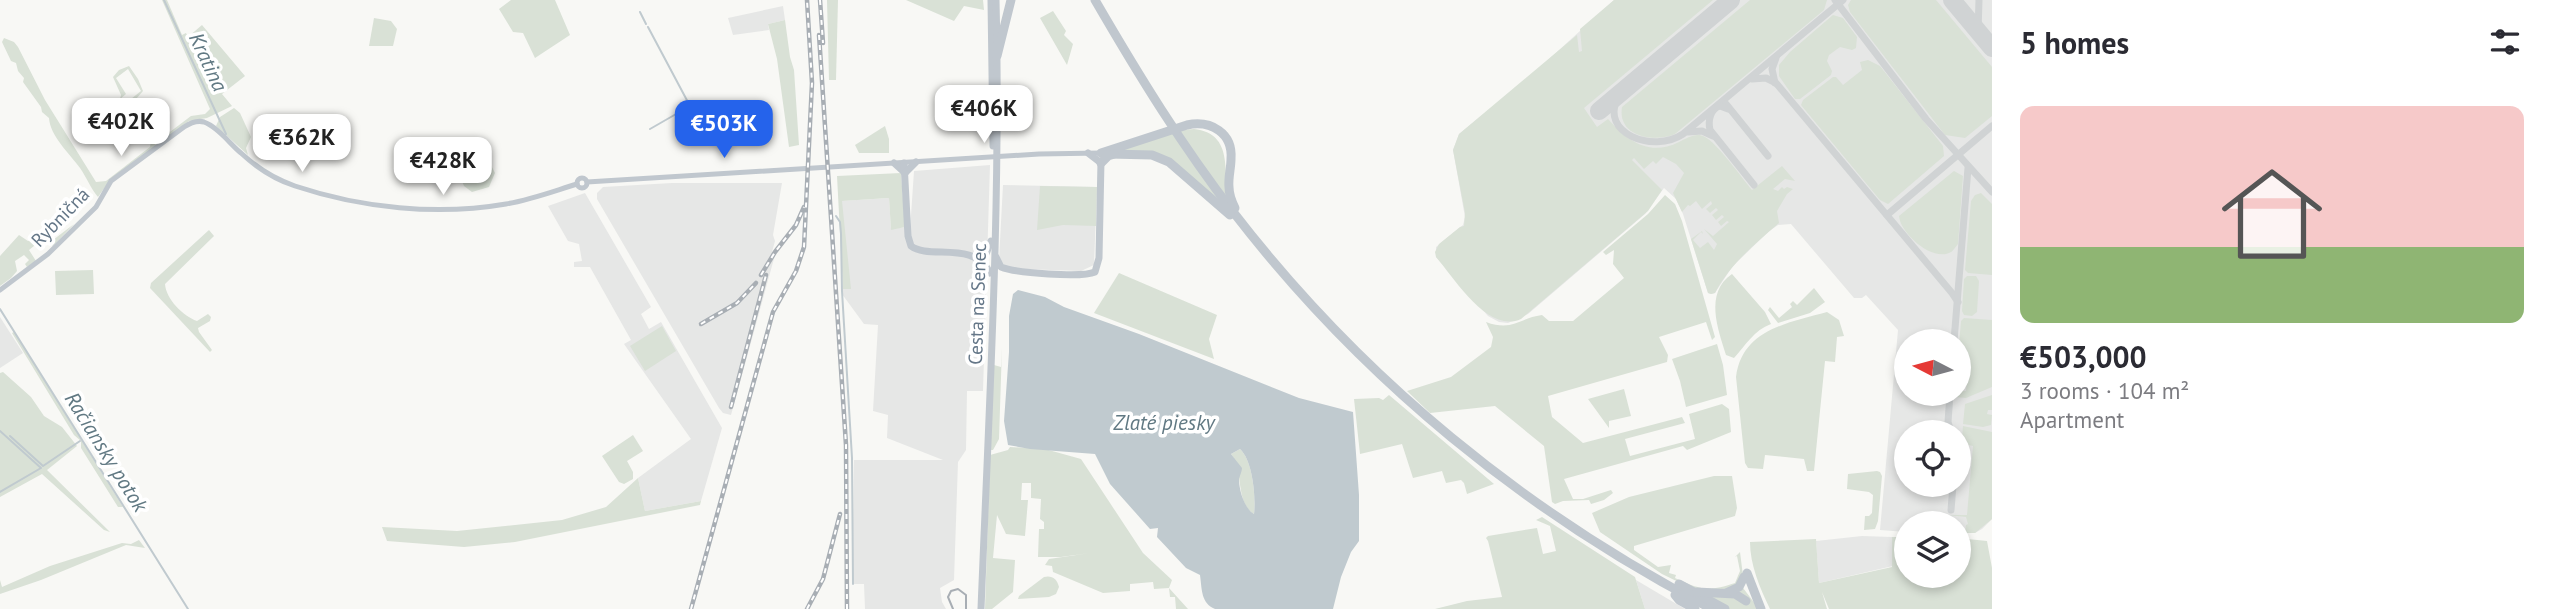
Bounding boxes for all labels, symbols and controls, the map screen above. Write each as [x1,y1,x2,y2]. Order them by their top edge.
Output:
text: 5 homes [2020,23,2129,62]
icon: filters [2486,23,2524,61]
water label: Kratina [183,28,234,96]
pin: €406K [935,86,1033,145]
text: €406K [951,93,1017,122]
pin: €402K [72,99,170,158]
pin: €503K [675,100,773,160]
text: €402K [88,106,154,135]
text: €503K [691,108,757,137]
pin: €362K [253,114,351,174]
text: €362K [269,122,335,151]
pin: €428K [394,138,492,197]
text: €428K [410,145,476,174]
icon: home [2209,151,2335,277]
street label: Rybničná [26,182,94,252]
street label: Cesta na Senec [963,243,991,365]
north arrow [1894,329,1970,406]
map controls [1894,329,1971,588]
text: €503,000 [2020,337,2147,376]
text: 3 rooms · 104 m² [2020,376,2189,405]
water label: Račiansky potok [59,387,155,518]
text: Apartment [2020,405,2124,434]
water label: Zlaté piesky [1112,409,1217,436]
button: locate [1894,420,1971,497]
button: layers [1894,511,1971,588]

